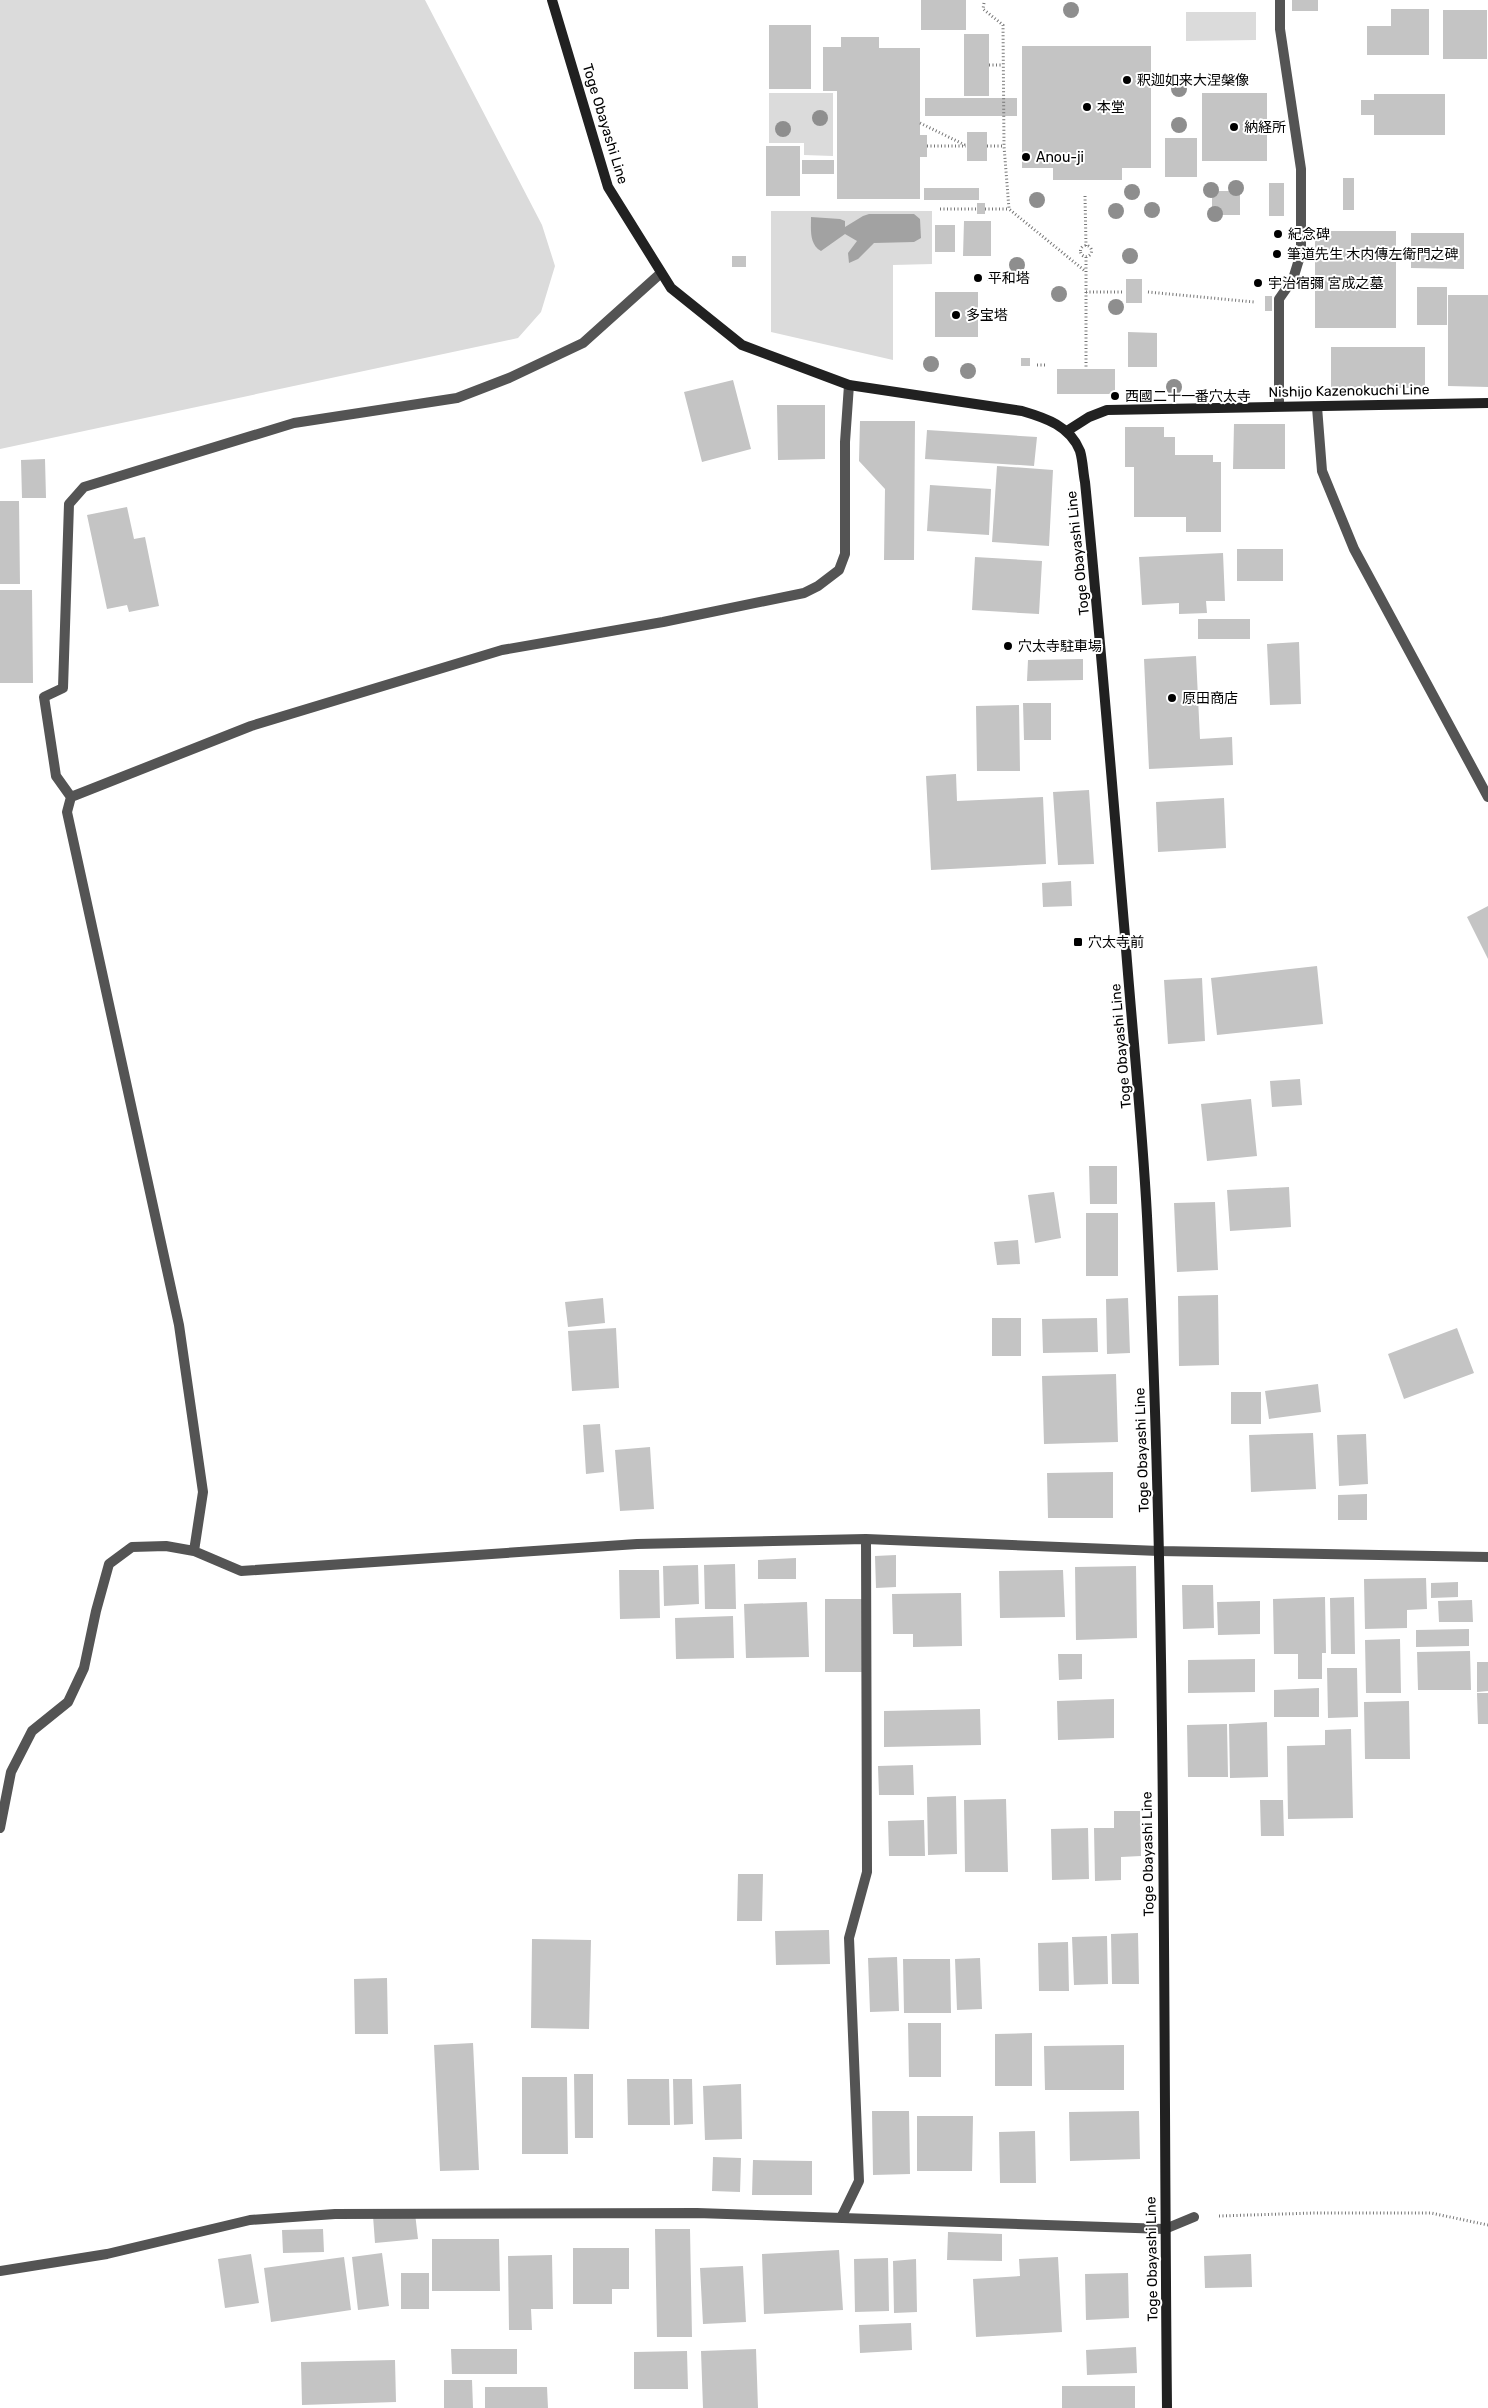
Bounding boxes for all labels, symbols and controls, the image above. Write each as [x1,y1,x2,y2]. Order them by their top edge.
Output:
street label: Toge Obayashi Line [579,62,631,186]
place label: 釈迦如来大涅槃像 [1137,72,1249,89]
marker: 釈迦如来大涅槃像 [1121,74,1133,86]
place label: 本堂 [1097,99,1125,116]
marker: 本堂 [1081,101,1093,113]
place label: 納経所 [1244,119,1286,136]
marker: 納経所 [1228,121,1240,133]
place label: Anou-ji [1036,149,1084,166]
marker: Anou-ji [1020,151,1032,163]
place label: 紀念碑 [1288,226,1330,243]
marker: 紀念碑 [1272,228,1284,240]
place label: 筆道先生 木内傳左衛門之碑 [1287,246,1458,263]
marker: 筆道先生 木内傳左衛門之碑 [1271,248,1283,260]
place label: 平和塔 [988,270,1030,287]
marker: 平和塔 [972,272,984,284]
place label: 宇治宿彌 宮成之墓 [1268,275,1383,292]
marker: 宇治宿彌 宮成之墓 [1252,277,1264,289]
place label: 多宝塔 [966,307,1008,324]
marker: 多宝塔 [950,309,962,321]
street label: Nishijo Kazenokuchi Line [1268,381,1430,401]
place label: 西國二十一番穴太寺 [1125,388,1251,405]
marker: 西國二十一番穴太寺 [1109,390,1121,402]
street label: Toge Obayashi Line [1063,490,1093,616]
place label: 穴太寺駐車場 [1018,638,1102,655]
marker: 穴太寺駐車場 [1002,640,1014,652]
place label: 原田商店 [1182,690,1238,707]
marker: 原田商店 [1166,692,1178,704]
place label: 穴太寺前 [1088,934,1144,951]
marker: 穴太寺前 [1072,936,1084,948]
street label: Toge Obayashi Line [1107,983,1135,1109]
street label: Toge Obayashi Line [1131,1387,1153,1513]
street label: Toge Obayashi Line [1138,1791,1158,1917]
street label: Toge Obayashi Line [1142,2196,1162,2322]

